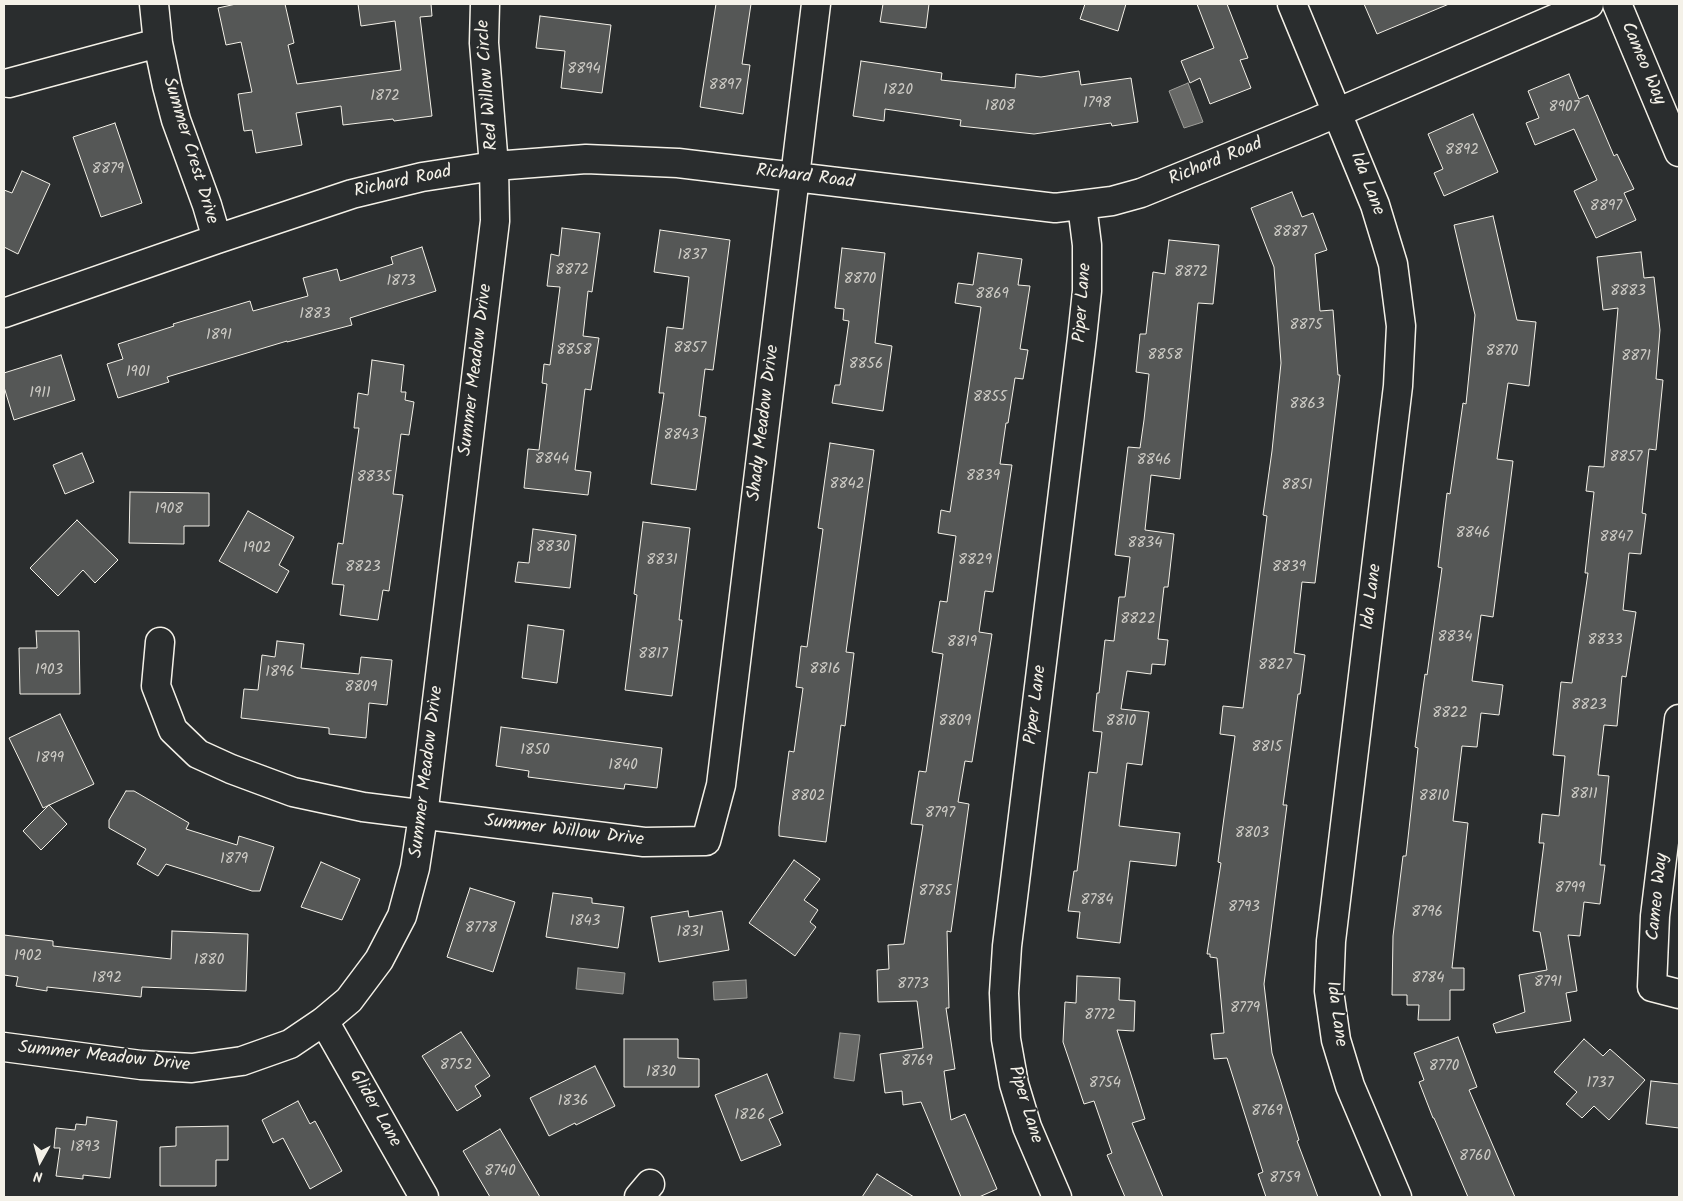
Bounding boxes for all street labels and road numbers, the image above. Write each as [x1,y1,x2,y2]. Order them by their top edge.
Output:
street label: Red Willow Circle [474,19,504,151]
street label: Cameo Way [1615,19,1669,109]
street label: Summer Crest Drive [156,75,222,227]
street label: Richard Road [1166,134,1266,192]
street label: Ida Lane [1344,149,1388,219]
street label: Richard Road [754,161,856,195]
street label: Richard Road [352,162,454,204]
street label: Piper Lane [1070,262,1098,344]
street label: Summer Meadow Drive [456,283,498,457]
street label: Shady Meadow Drive [745,344,785,502]
street label: Ida Lane [1358,563,1388,631]
street label: Piper Lane [1021,664,1053,746]
street label: Summer Meadow Drive [407,685,449,859]
street label: Summer Willow Drive [483,812,645,852]
street label: Cameo Way [1644,852,1674,942]
street label: Ida Lane [1320,980,1350,1048]
street label: Summer Meadow Drive [17,1038,191,1078]
street label: Piper Lane [1002,1064,1046,1146]
street label: Glider Lane [343,1066,405,1152]

